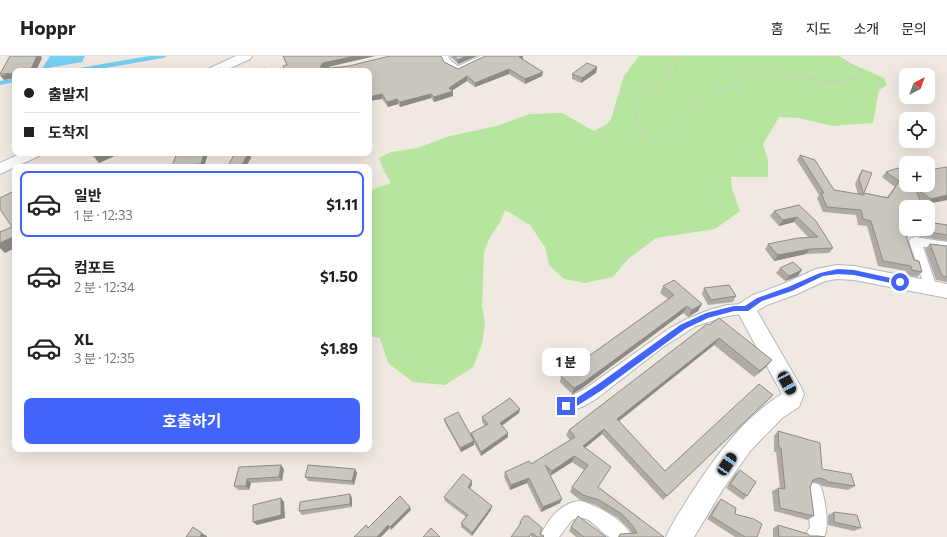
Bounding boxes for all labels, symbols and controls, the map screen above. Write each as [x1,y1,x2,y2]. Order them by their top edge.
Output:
text: Hoppr [20,16,76,39]
text: 홈 [771,20,784,37]
text: 지도 [806,20,831,37]
text: 소개 [853,20,879,37]
text: 문의 [901,20,927,37]
north arrow [899,68,935,104]
map controls [899,68,935,236]
text: 출발지 [48,85,89,103]
button: locate [899,112,935,148]
text: 도착지 [48,123,89,141]
button: + [899,156,935,192]
icon: car [26,186,62,222]
text: 일반 [74,186,102,204]
text: $1.11 [326,195,358,213]
button: − [899,200,935,236]
text: 1 분 · 12:33 [74,207,133,223]
icon: car [26,258,62,294]
text: 컴포트 [74,258,115,276]
text: $1.50 [320,267,358,285]
route start [891,273,909,291]
text: 2 분 · 12:34 [74,279,135,295]
icon: car [26,330,62,366]
text: XL [74,330,93,348]
text: $1.89 [320,339,358,357]
callout: 1 분 [542,348,590,376]
text: 3 분 · 12:35 [74,350,135,366]
text: 1 분 [556,354,576,370]
car [776,370,798,396]
route end [557,397,575,415]
button: 호출하기 [24,398,360,444]
car [715,451,739,477]

